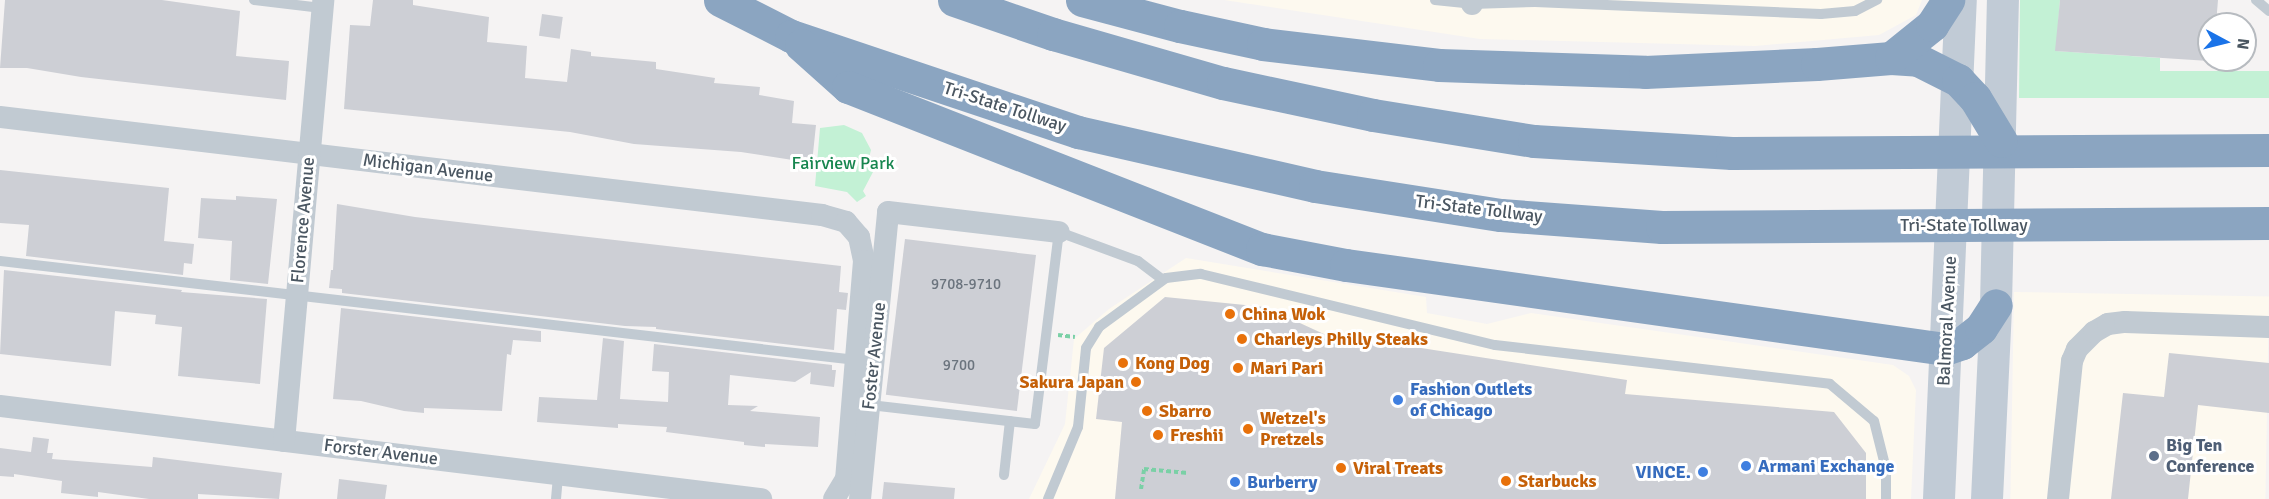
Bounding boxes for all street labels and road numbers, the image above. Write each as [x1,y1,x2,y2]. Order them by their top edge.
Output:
street label: Tri-State Tollway [941,77,1069,137]
street label: Michigan Avenue [362,149,494,187]
street label: Florence Avenue [287,156,319,284]
street label: Tri-State Tollway [1414,191,1544,227]
street label: Tri-State Tollway [1900,214,2028,236]
street label: Balmoral Avenue [1933,255,1961,387]
street label: Foster Avenue [858,301,890,411]
street label: Forster Avenue [323,434,439,470]

